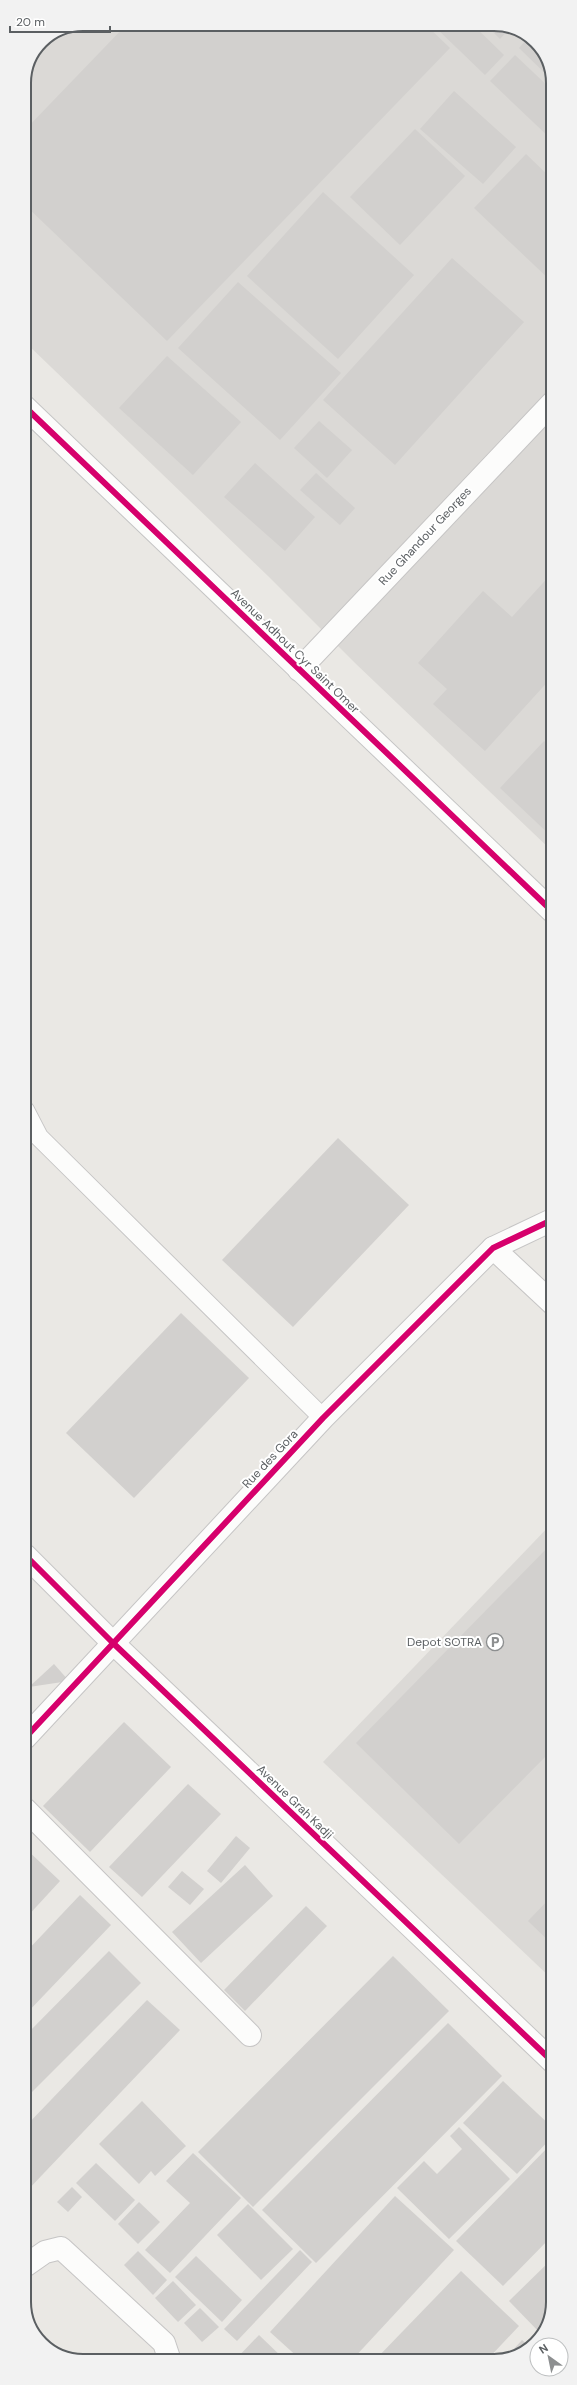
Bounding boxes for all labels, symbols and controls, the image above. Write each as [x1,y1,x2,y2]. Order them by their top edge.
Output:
scale bar [10,8,110,34]
text: 20 m [16,14,45,30]
street label: Rue Ghandour Georges [375,483,475,589]
street label: Avenue Adhout Cyr Saint Omer [227,585,363,717]
street label: Rue des Gora [239,1426,301,1492]
parking icon: Depot SOTRA [485,1632,505,1652]
place label: Depot SOTRA [407,1634,482,1650]
street label: Avenue Grah Kadji [253,1761,337,1843]
north arrow [529,2337,569,2377]
text: N [536,2341,551,2357]

